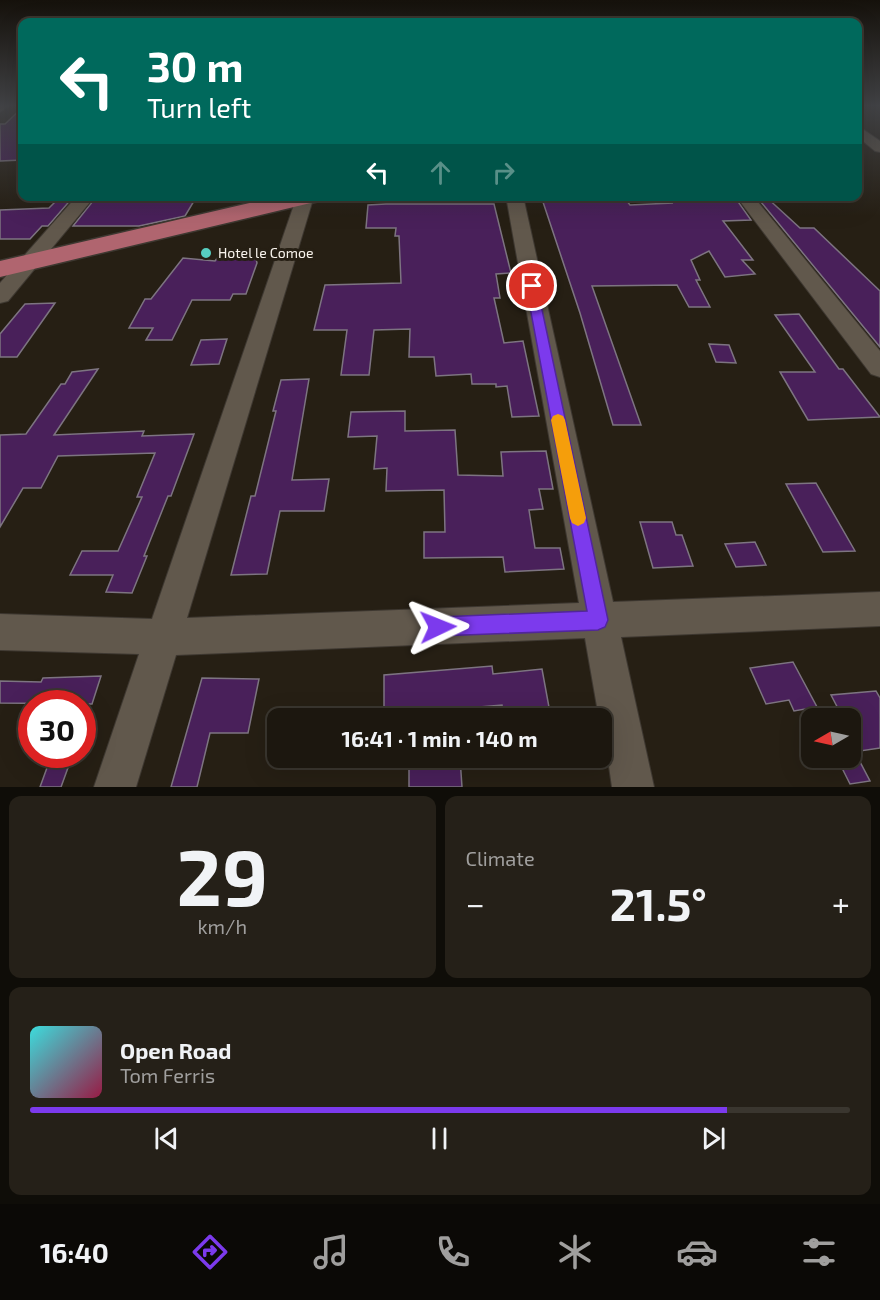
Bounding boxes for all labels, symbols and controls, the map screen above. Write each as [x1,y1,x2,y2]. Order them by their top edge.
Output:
text: 30 m [147,40,243,90]
icon: left [48,42,126,120]
text: Turn left [147,91,251,123]
icon: left [361,156,394,189]
icon: ahead [424,156,457,189]
icon: right [487,156,520,189]
place label: Hotel le Comoe [218,244,314,261]
marker: Hotel le Comoe [199,246,213,260]
pin [506,260,557,311]
icon: arrive [515,269,548,302]
position arrow [406,595,470,659]
speed limit sign: 30 [18,690,96,768]
north arrow [801,708,861,768]
map controls [801,708,861,768]
text: 16:41 · 1 min · 140 m [341,725,538,751]
text: 29 [177,828,268,922]
text: Climate [466,846,535,870]
text: 21.5° [610,876,707,930]
text: − [466,883,485,923]
text: + [832,883,850,923]
text: km/h [197,914,247,938]
text: Open Road [120,1037,232,1063]
text: Tom Ferris [120,1063,215,1087]
icon: previous [150,1122,183,1155]
icon: pause [423,1122,456,1155]
icon: next [697,1122,730,1155]
icon: directions [189,1231,231,1273]
icon: music [310,1231,352,1273]
icon: phone [432,1231,474,1273]
icon: climate [554,1231,596,1273]
icon: car [676,1231,718,1273]
icon: filters [798,1231,840,1273]
text: 16:40 [40,1236,109,1268]

